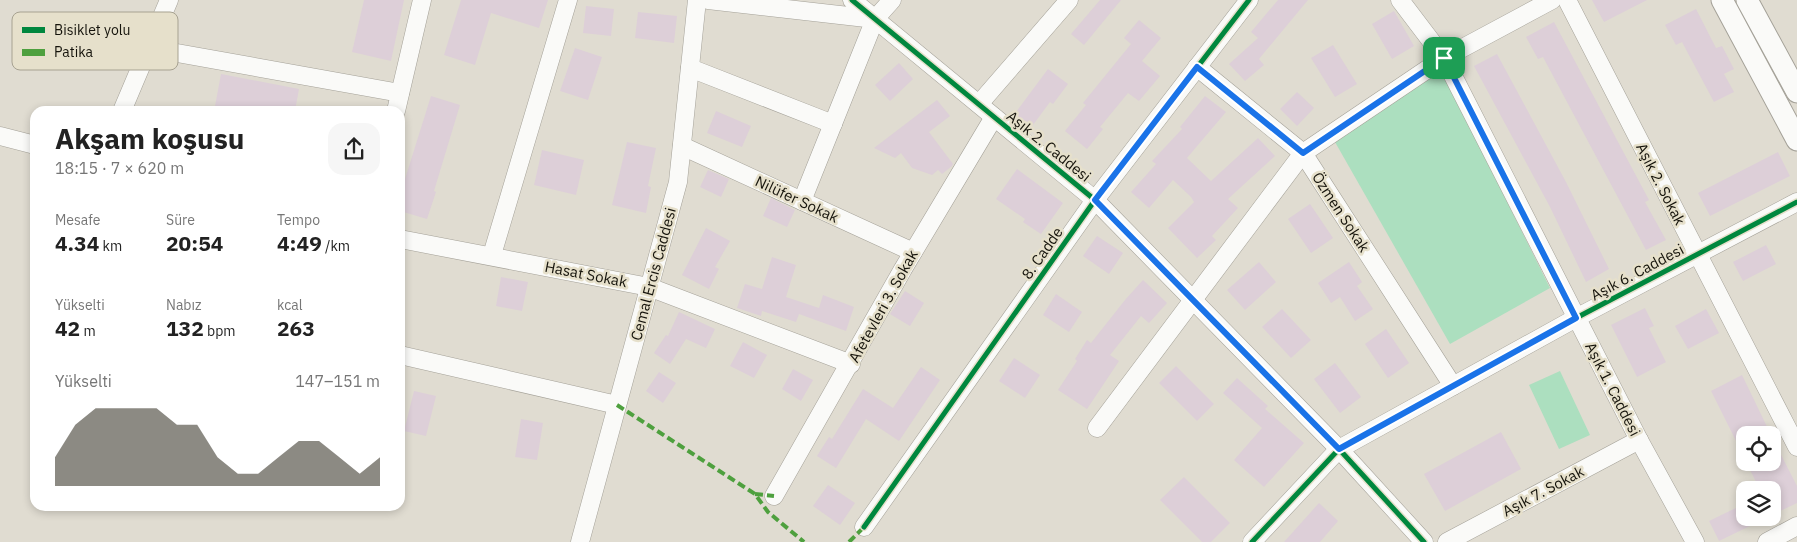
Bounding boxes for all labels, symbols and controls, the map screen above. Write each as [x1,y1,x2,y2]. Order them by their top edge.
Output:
legend [12,12,178,70]
text: Bisiklet yolu [54,21,131,39]
pin [1423,37,1465,79]
text: Patika [54,43,94,61]
icon: arrive [1430,44,1458,72]
street label: Aşık 2. Caddesi [1003,106,1095,186]
text: Akşam koşusu [55,120,245,157]
button: share [328,123,380,175]
street label: Aşık 2. Sokak [1632,140,1690,228]
text: 18:15 · 7 × 620 m [55,158,184,178]
street label: Özmen Sokak [1308,168,1374,256]
street label: Nilüfer Sokak [752,171,842,227]
street label: Cemal Ercis Caddesi [626,206,680,342]
text: Mesafe [55,211,101,229]
text: Süre [166,211,195,229]
text: Tempo [277,211,320,229]
street label: 8. Cadde [1017,223,1067,283]
text: 4.34 [55,229,99,257]
text: 20:54 [166,229,223,257]
text: 4:49 [277,229,322,257]
text: km [99,237,122,255]
text: /km [322,237,350,255]
street label: Aşık 6. Caddesi [1587,239,1687,305]
street label: Afetevleri 3. Sokak [844,246,922,366]
street label: Hasat Sokak [543,257,629,291]
text: Yükselti [55,296,105,314]
text: Nabız [166,296,202,314]
text: kcal [277,296,302,314]
text: 42 [55,314,80,342]
text: 132 [166,314,204,342]
text: 263 [277,314,315,342]
text: m [80,322,96,340]
text: bpm [204,322,236,340]
street label: Aşık 1. Caddesi [1581,339,1645,439]
text: Yükselti [55,371,112,391]
text: 147–151 m [295,371,380,391]
map controls [1736,426,1781,526]
button: locate [1736,426,1781,471]
street label: Aşık 7. Sokak [1499,462,1587,520]
button: layers [1736,481,1781,526]

